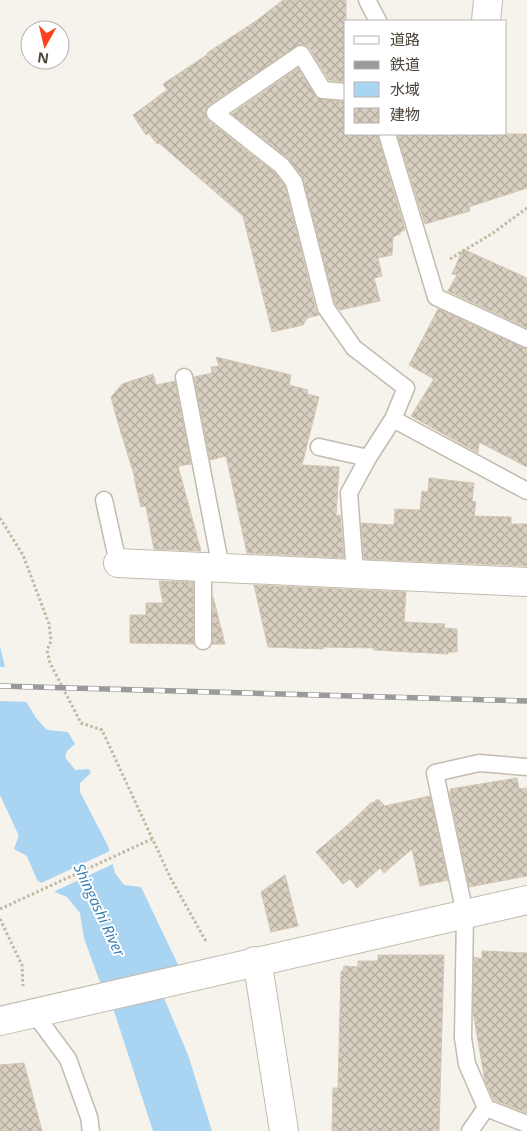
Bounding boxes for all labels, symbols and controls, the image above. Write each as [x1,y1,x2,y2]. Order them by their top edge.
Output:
north arrow [20,20,70,70]
legend [344,20,507,135]
text: 道路 [390,29,420,49]
text: N [36,48,50,69]
text: 鉄道 [390,54,420,74]
text: 水域 [390,79,420,99]
text: 建物 [390,104,420,124]
water label: Shingashi River [70,860,131,960]

